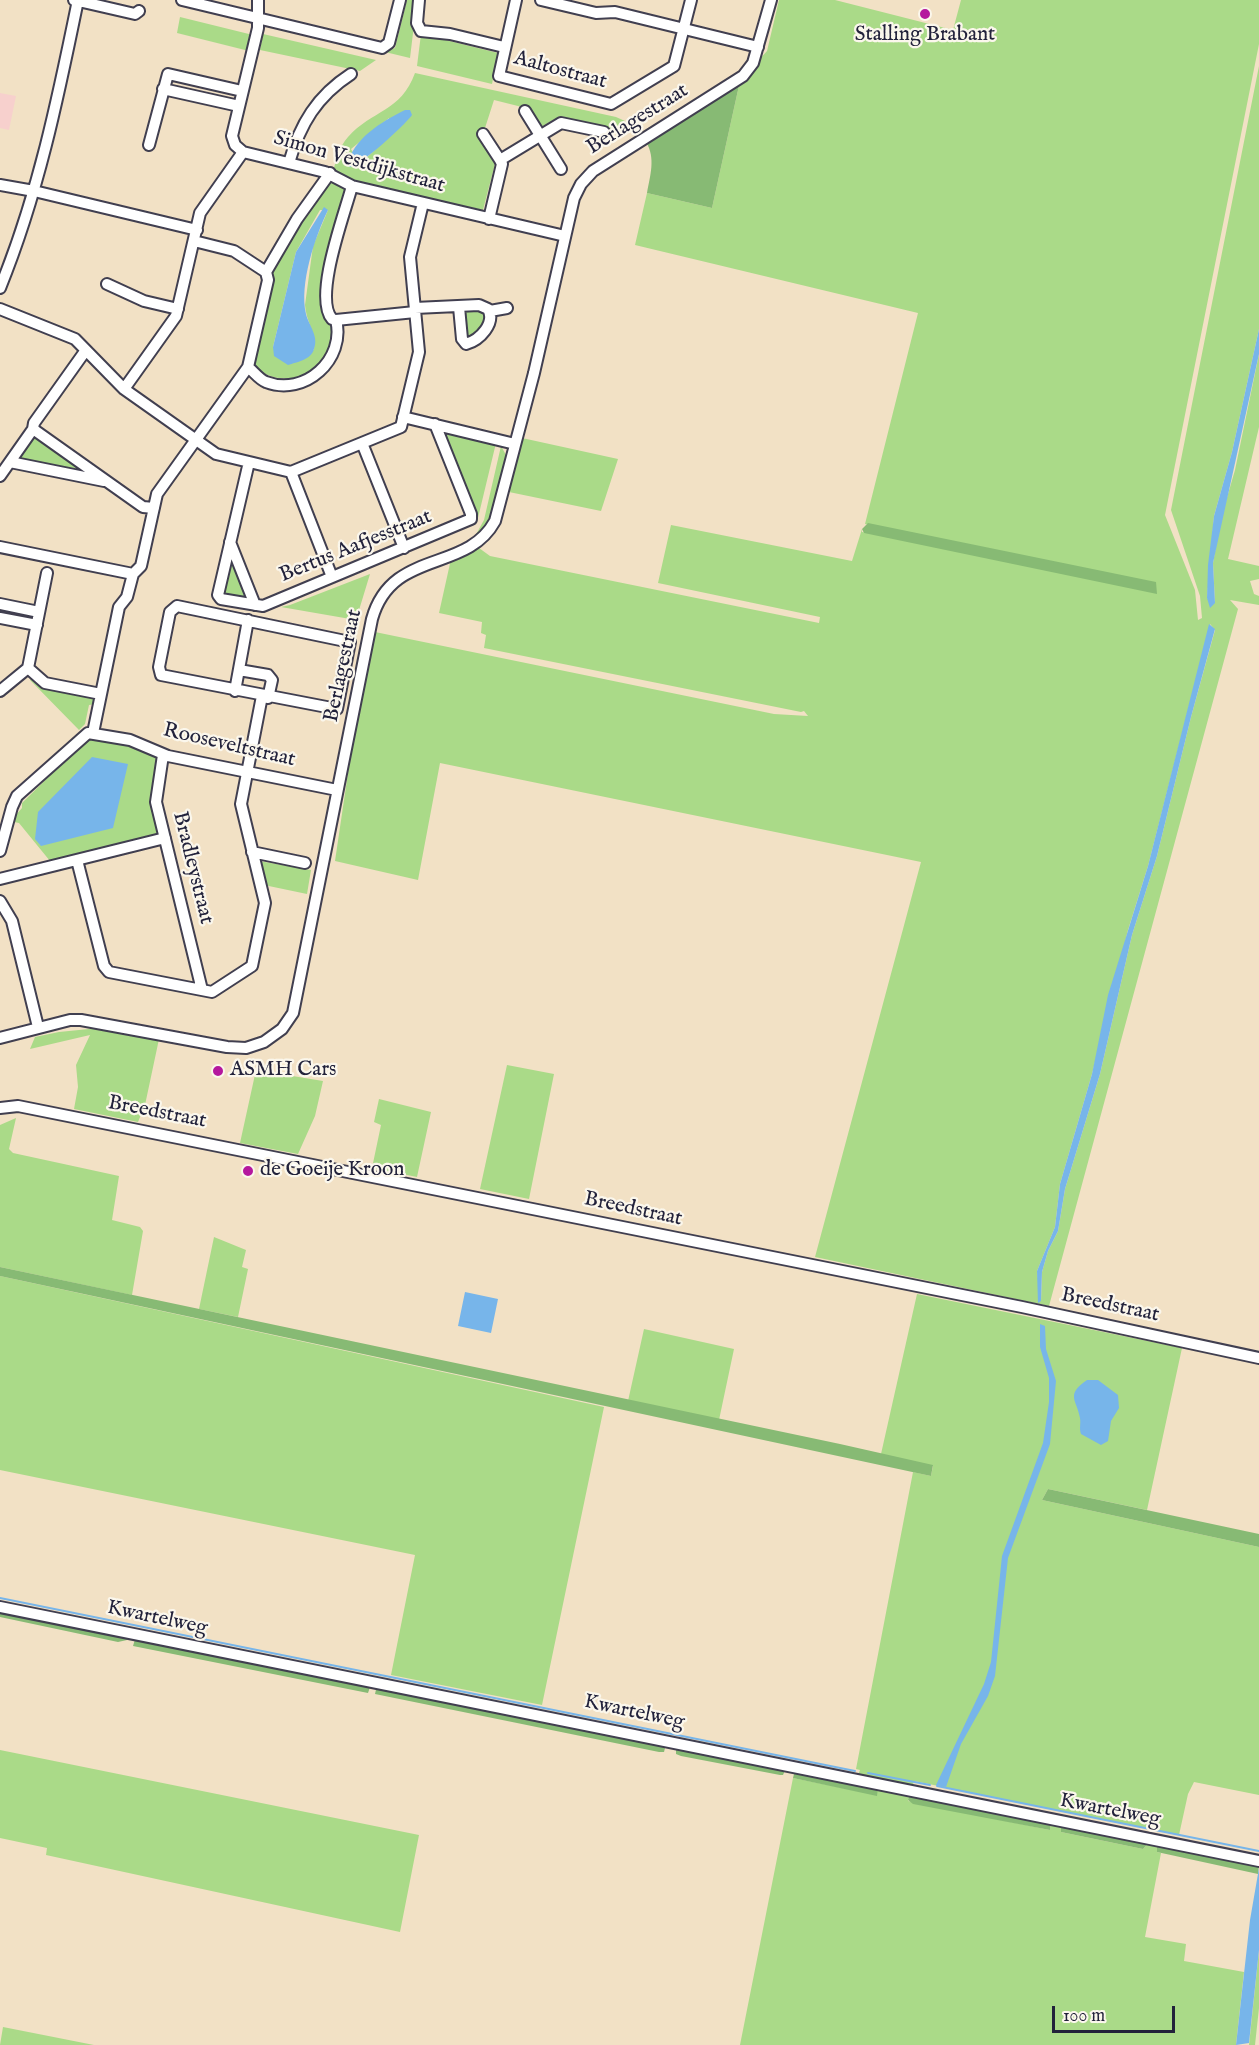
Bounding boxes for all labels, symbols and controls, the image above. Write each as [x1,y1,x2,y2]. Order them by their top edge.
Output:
marker: Stalling Brabant [918,7,932,21]
place label: Stalling Brabant [855,23,995,49]
street label: Aaltostraat [511,47,609,95]
street label: Berlagestraat [583,79,693,161]
street label: Simon Vestdijkstraat [270,126,448,200]
street label: Bertus Aafjesstraat [276,505,436,589]
street label: Berlagestraat [320,607,368,725]
street label: Rooseveltstraat [160,719,298,773]
street label: Bradleystraat [166,809,218,927]
place label: ASMH Cars [230,1058,337,1084]
marker: ASMH Cars [211,1064,225,1078]
street label: Breedstraat [106,1091,208,1135]
place label: de Goeije Kroon [260,1158,404,1184]
marker: de Goeije Kroon [241,1164,255,1178]
street label: Breedstraat [582,1187,684,1233]
street label: Breedstraat [1059,1283,1161,1329]
street label: Kwartelweg [104,1596,210,1642]
street label: Kwartelweg [581,1690,687,1736]
street label: Kwartelweg [1057,1789,1163,1833]
scale bar [1055,1994,1178,2032]
text: 100 m [1063,2005,1105,2028]

